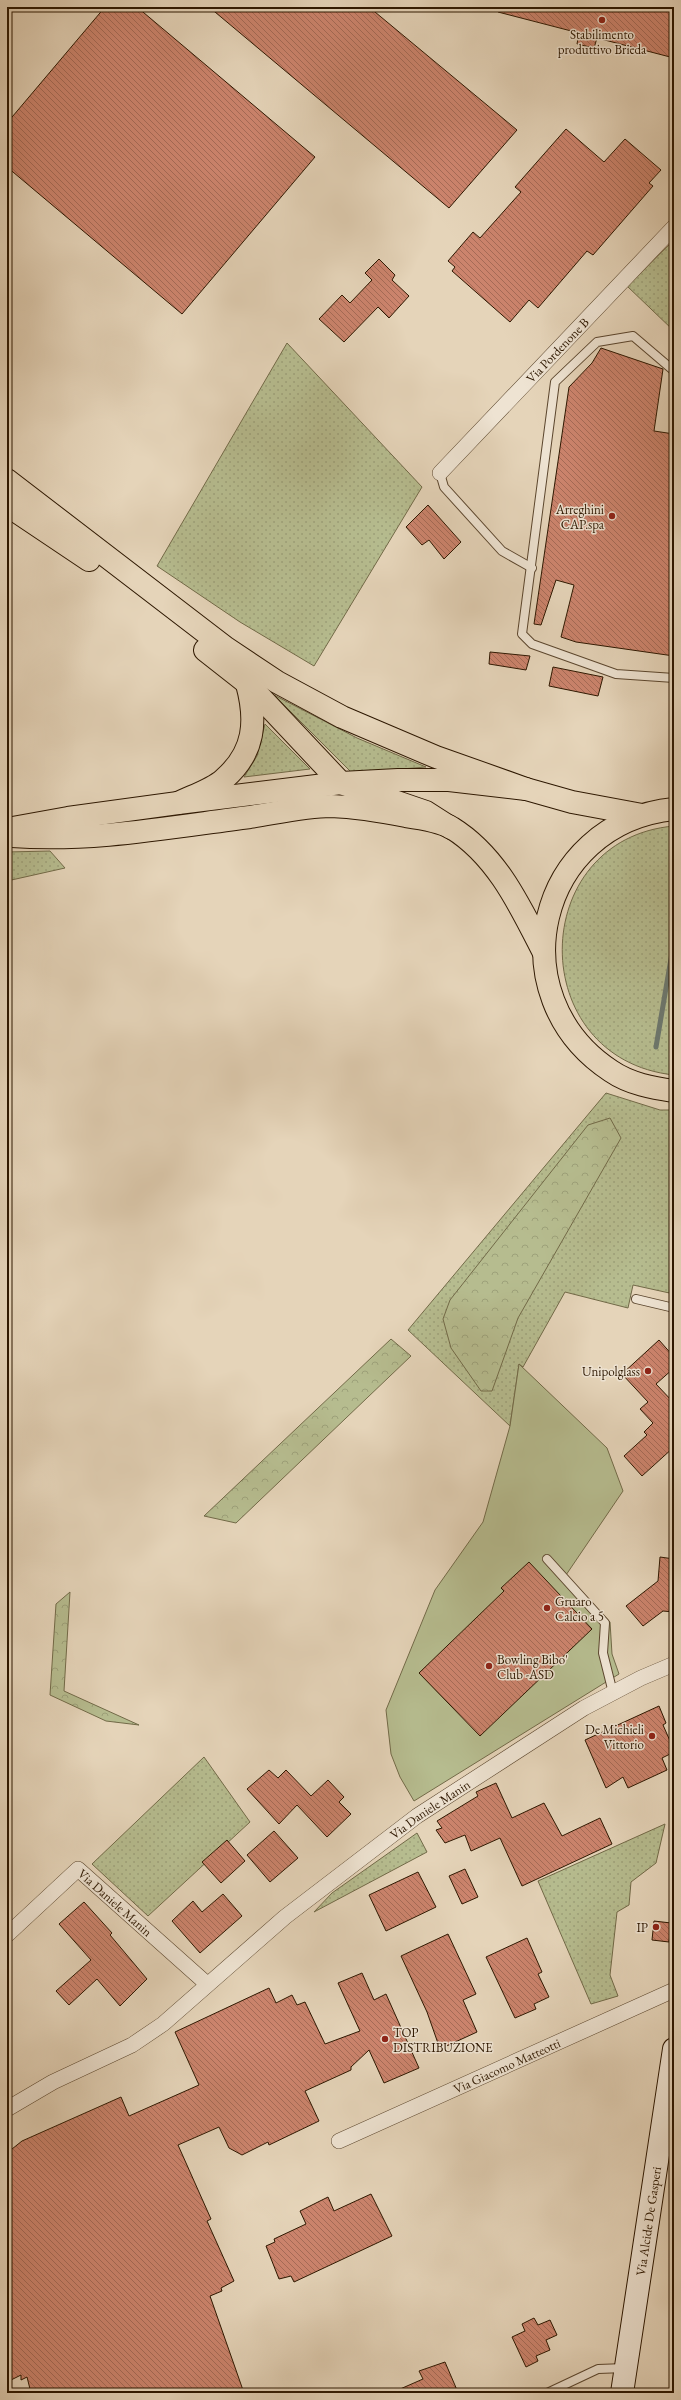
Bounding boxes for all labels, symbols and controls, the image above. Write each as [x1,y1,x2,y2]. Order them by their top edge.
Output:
marker: Stabilimento produttivo Brieda [597,15,607,25]
place label: Stabilimento produttivo Brieda [558,26,647,58]
street label: Via Pordenone B [522,314,593,386]
place label: Arreghini CAP.spa [555,501,605,533]
marker: Arreghini CAP.spa [607,511,617,521]
place label: Unipolglass [582,1363,640,1380]
marker: Unipolglass [643,1366,653,1376]
place label: Gruaro Calcio a 5 [555,1593,604,1625]
marker: Gruaro Calcio a 5 [542,1603,552,1613]
place label: Bowling Bibo' Club -ASD [497,1651,568,1683]
marker: Bowling Bibo' Club -ASD [484,1661,494,1671]
place label: De Michieli Vittorio [585,1721,644,1753]
marker: De Michieli Vittorio [647,1731,657,1741]
street label: Via Daniele Manin [386,1776,474,1843]
street label: Via Daniele Manin [74,1865,156,1940]
place label: IP [636,1919,648,1936]
marker: IP [651,1922,661,1932]
place label: TOP DISTRIBUZIONE [393,2024,493,2056]
marker: TOP DISTRIBUZIONE [380,2034,390,2044]
street label: Via Giacomo Matteotti [451,2034,563,2097]
street label: Via Alcide De Gasperi [632,2165,665,2277]

